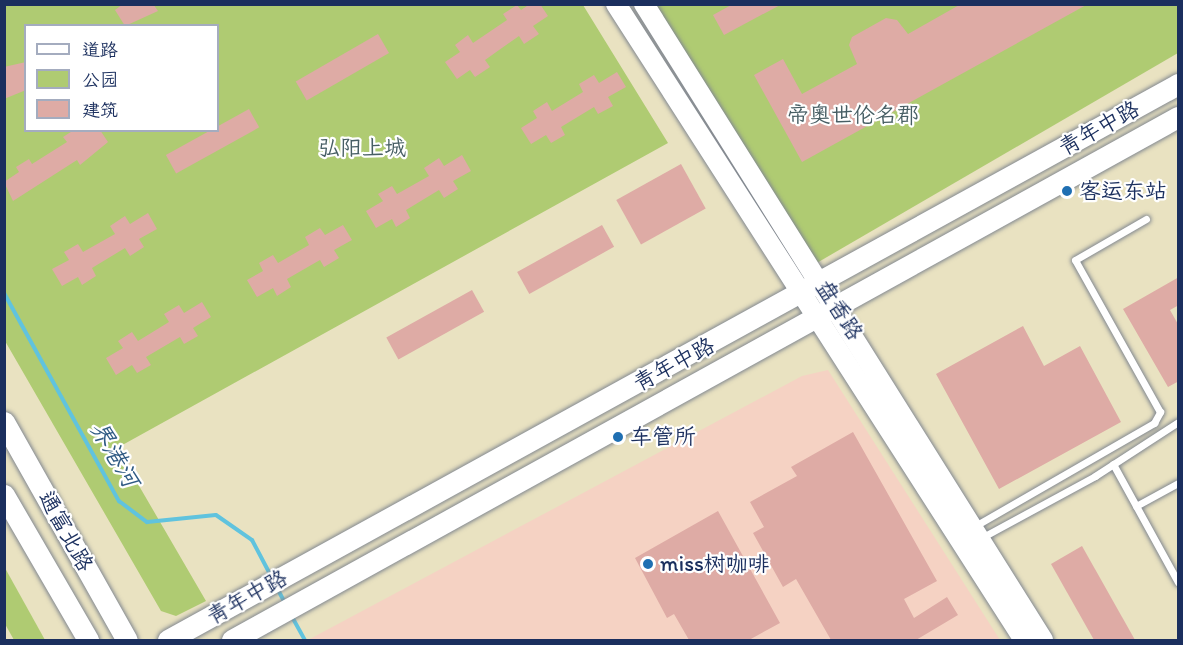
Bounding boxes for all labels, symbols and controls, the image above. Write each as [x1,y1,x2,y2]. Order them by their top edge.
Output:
legend [24,24,219,132]
text: 道路 [82,39,118,61]
text: 公园 [82,69,118,91]
street label: 青年中路 [1054,95,1144,161]
text: 建筑 [82,99,118,121]
park label: 帝奥世伦名郡 [787,102,919,128]
park label: 弘阳上城 [318,135,406,161]
place label: 客运东站 [1079,178,1167,204]
marker: 客运东站 [1060,184,1074,198]
street label: 盘香路 [811,275,869,345]
street label: 青年中路 [629,332,719,396]
water label: 界港河 [85,416,145,492]
place label: 车管所 [630,424,696,450]
marker: 车管所 [611,430,625,444]
street label: 通富北路 [33,486,99,576]
place label: miss树咖啡 [660,551,770,577]
marker: miss树咖啡 [641,557,655,571]
street label: 青年中路 [202,564,292,630]

